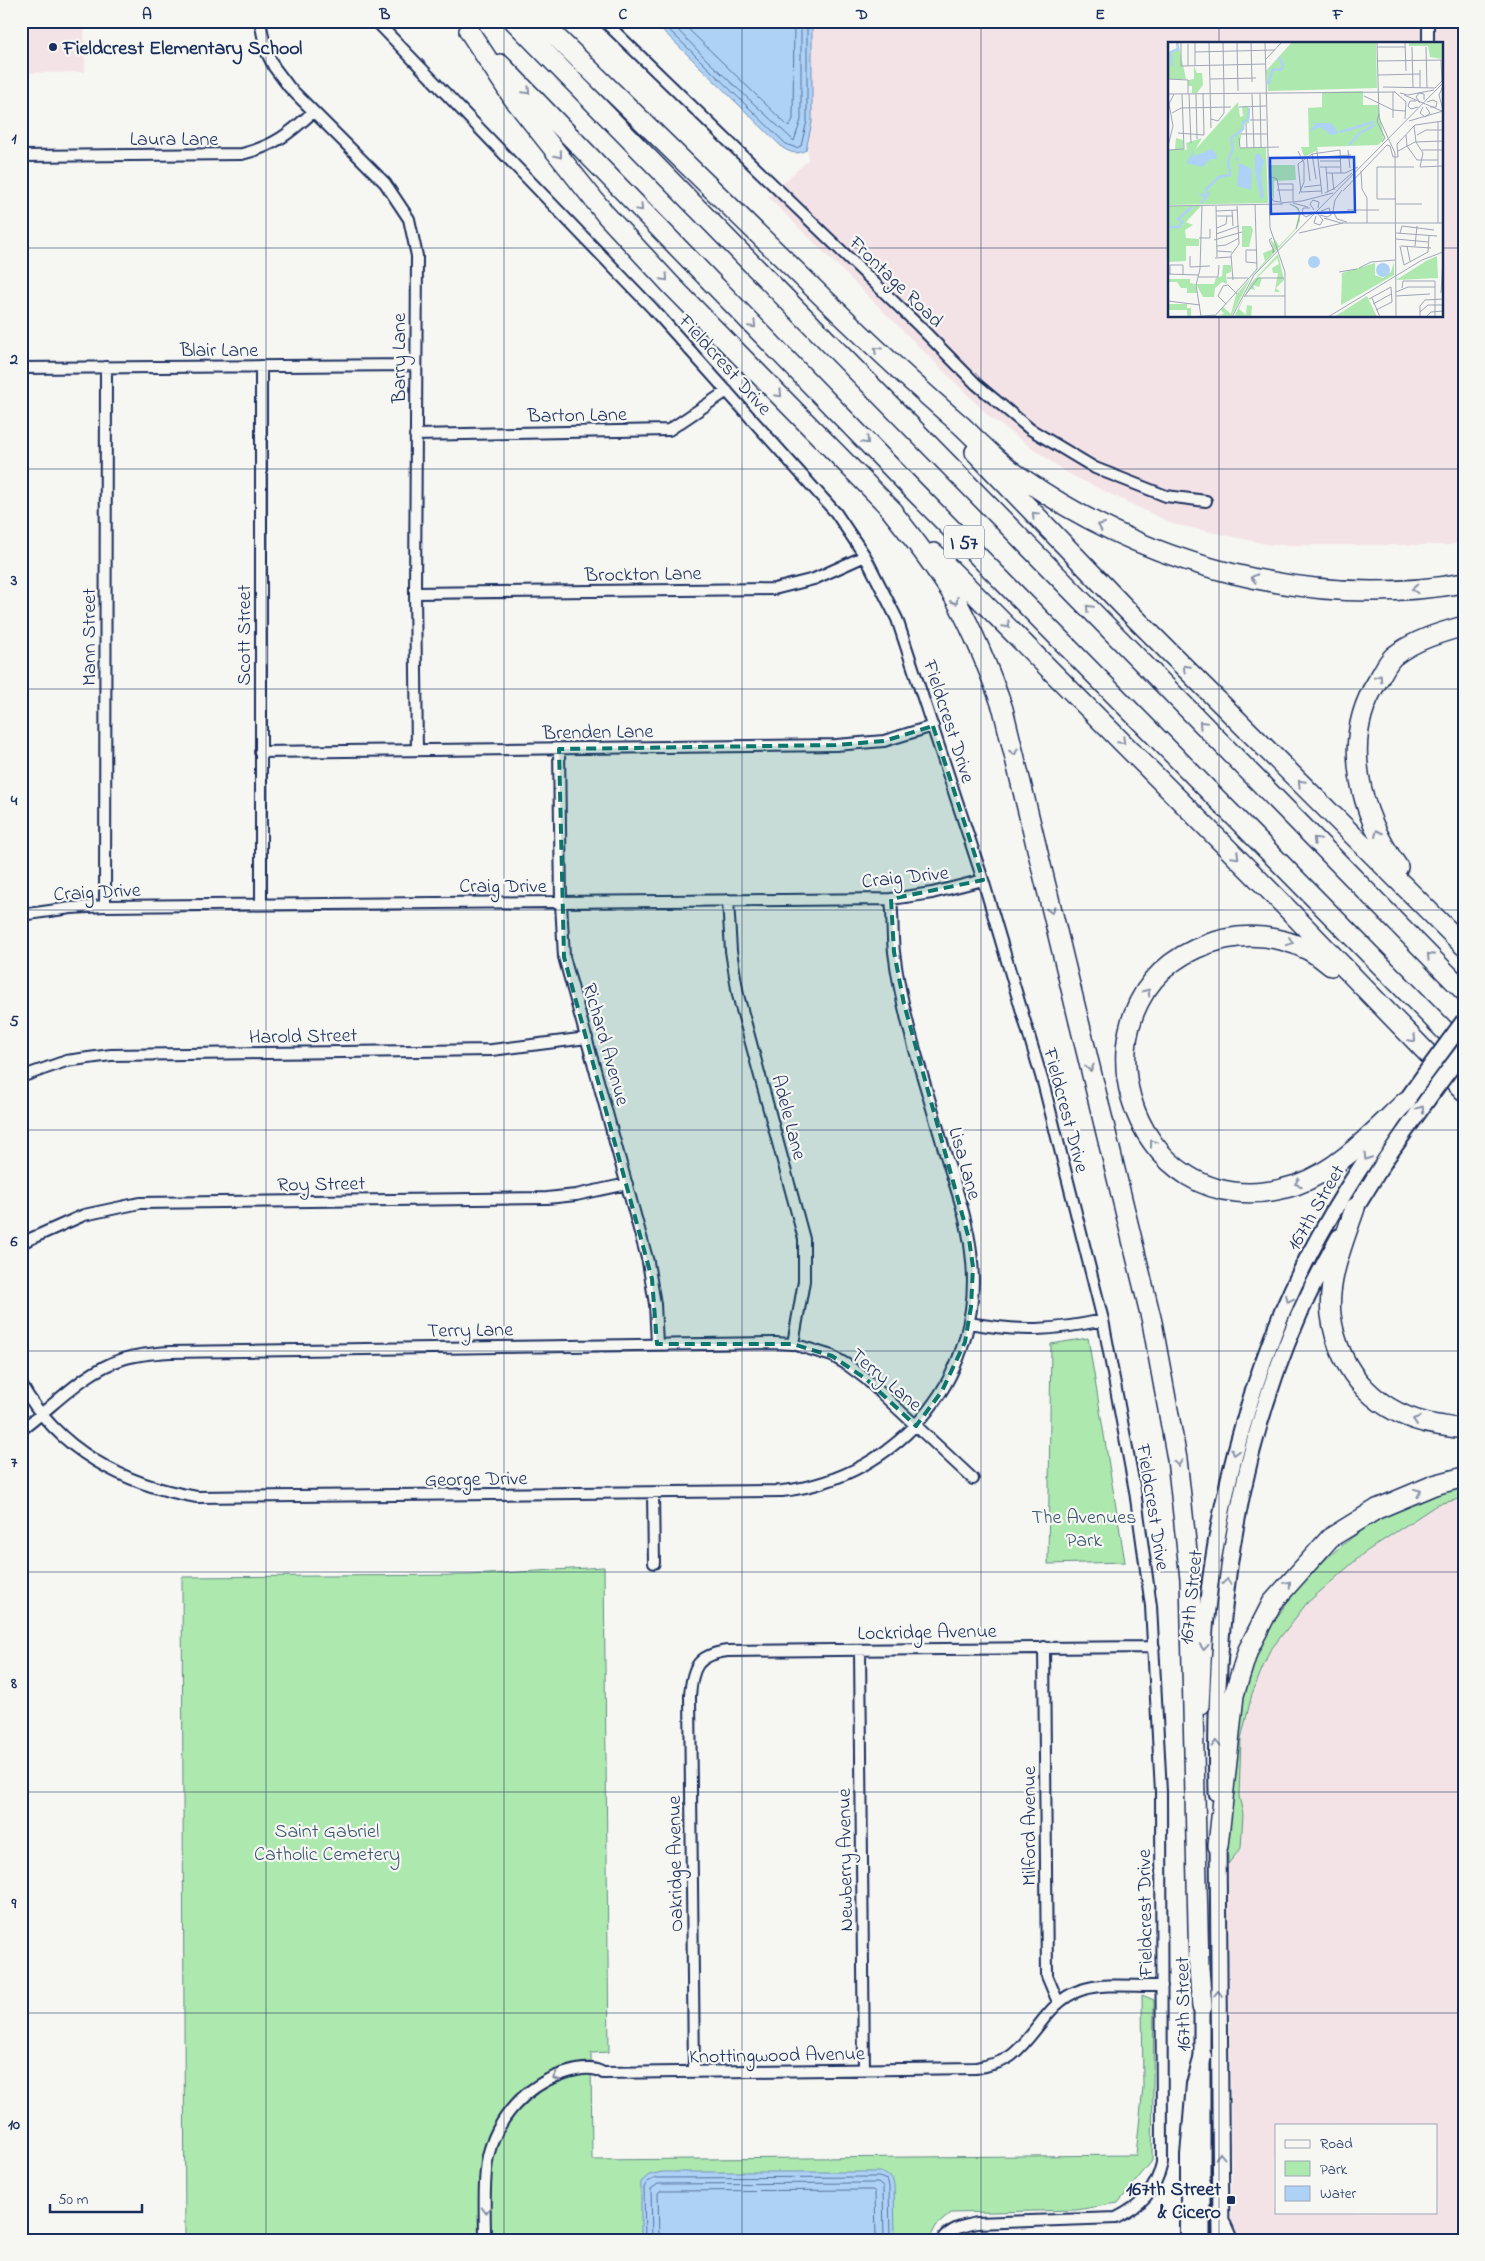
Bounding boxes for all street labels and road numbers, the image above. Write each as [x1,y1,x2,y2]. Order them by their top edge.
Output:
street label: Laura Lane [130,126,218,155]
street label: Frontage Road [840,229,949,336]
street label: Fieldcrest Drive [670,308,778,423]
street label: Barry Lane [386,313,415,404]
street label: Blair Lane [179,337,258,366]
street label: Barton Lane [526,401,627,432]
road number: I 57 [944,526,984,558]
street label: Brockton Lane [583,560,702,591]
street label: Scott Street [231,584,260,685]
street label: Mann Street [76,588,105,686]
street label: Fieldcrest Drive [914,656,981,787]
street label: Brenden Lane [542,718,654,749]
street label: Craig Drive [860,859,950,898]
street label: Craig Drive [459,873,547,903]
street label: Craig Drive [53,877,142,911]
street label: Richard Avenue [573,980,636,1109]
street label: Harold Street [249,1022,358,1053]
street label: Fieldcrest Drive [1034,1044,1095,1176]
street label: Adele Lane [762,1072,813,1163]
street label: Lisa Lane [939,1124,988,1203]
street label: 167th Street [1281,1160,1354,1257]
street label: Roy Street [277,1170,366,1201]
street label: Terry Lane [427,1316,513,1347]
street label: Terry Lane [843,1342,928,1420]
street label: Fieldcrest Drive [1127,1441,1176,1573]
street label: George Drive [424,1465,528,1497]
street label: 167th Street [1173,1548,1212,1646]
street label: Lockridge Avenue [857,1618,997,1650]
street label: Milford Avenue [1016,1766,1045,1886]
street label: Newberry Avenue [831,1788,862,1932]
street label: Oakridge Avenue [661,1795,693,1932]
street label: Fieldcrest Drive [1131,1849,1162,1978]
street label: 167th Street [1169,1956,1200,2052]
street label: Knottingwood Avenue [689,2040,865,2074]

